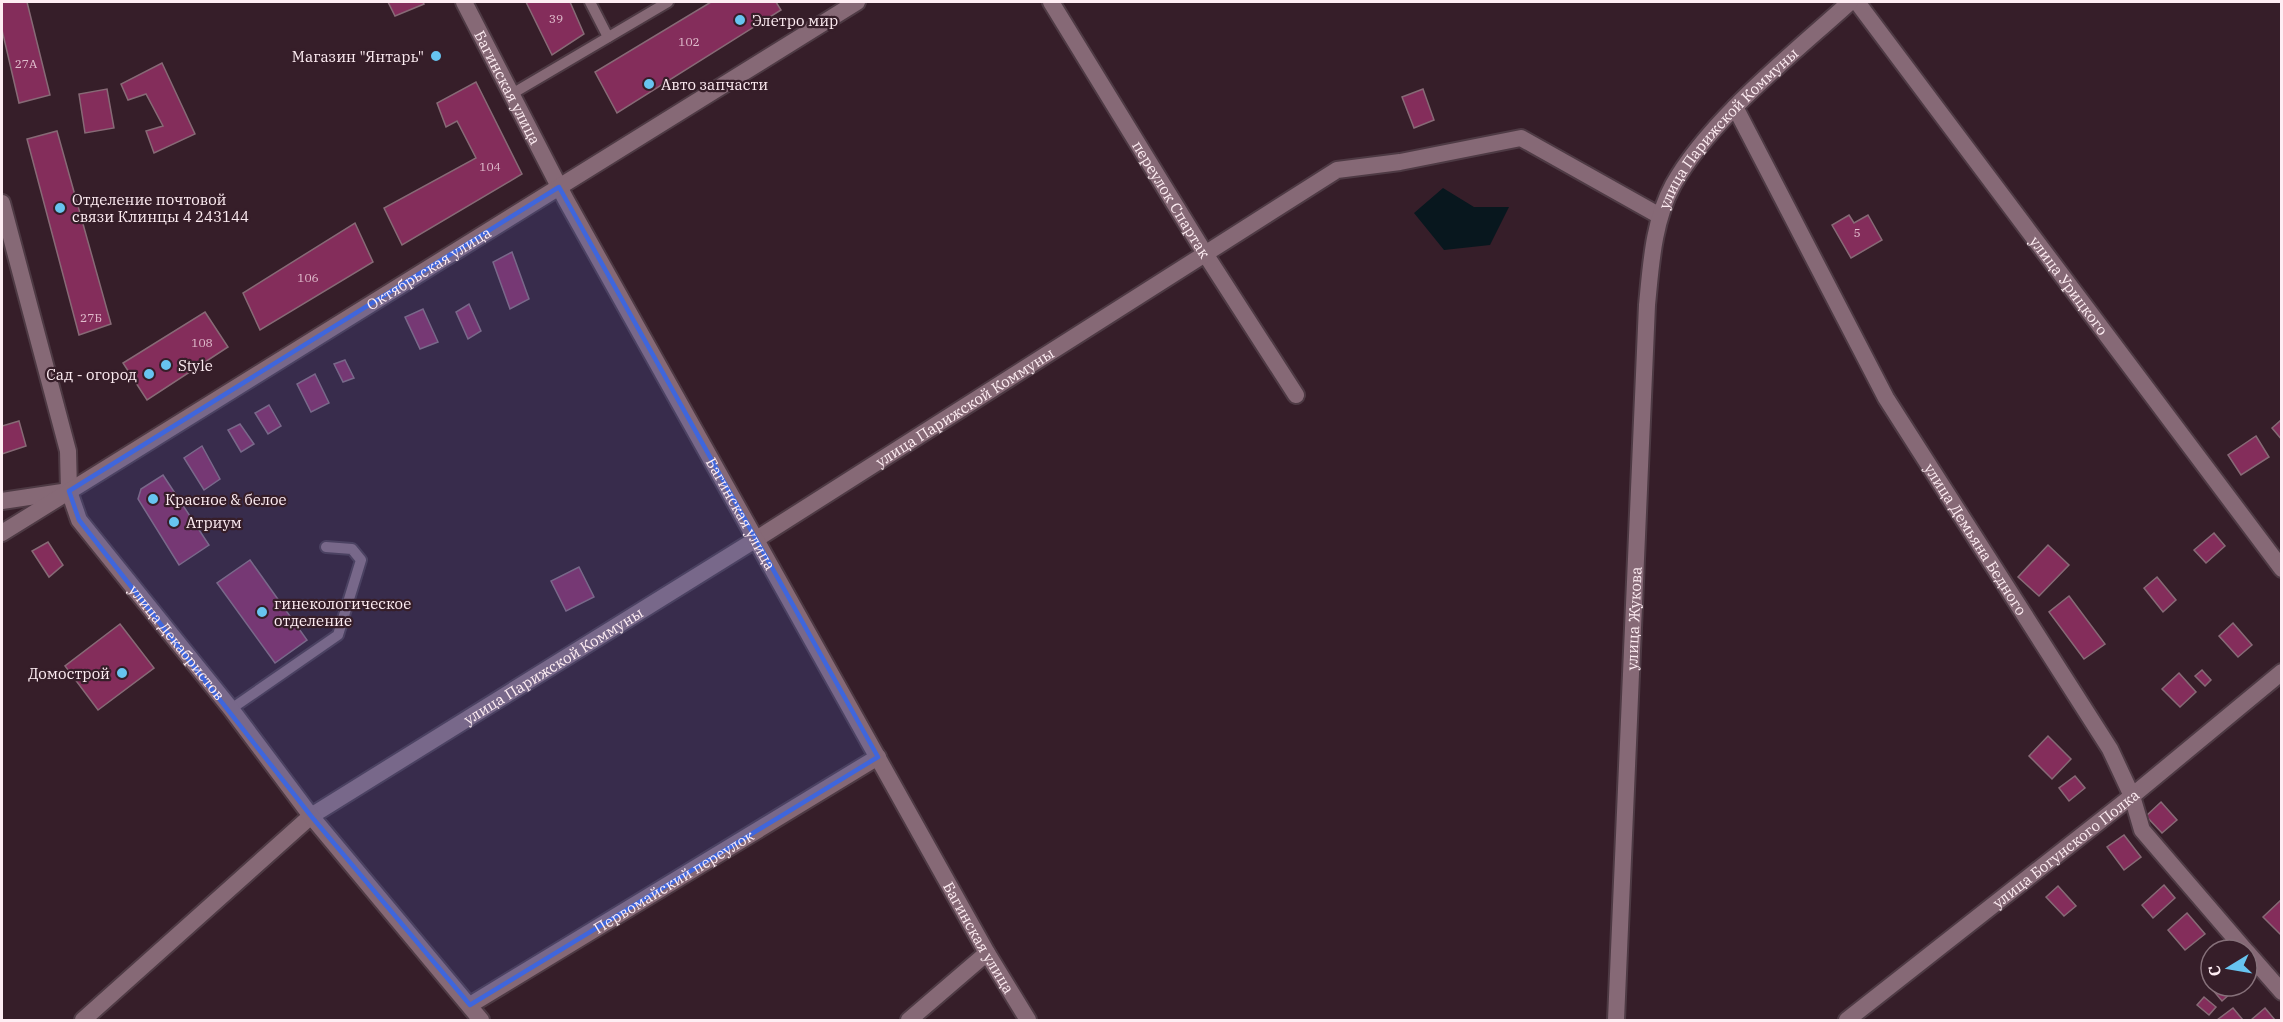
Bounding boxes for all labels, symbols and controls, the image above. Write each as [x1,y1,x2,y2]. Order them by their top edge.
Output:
house number: 39 [549,11,563,26]
place label: Элетро мир [752,11,838,30]
marker: Элетро мир [733,13,747,27]
street label: Багинская улица [471,27,545,148]
house number: 102 [678,34,700,49]
street label: улица Парижской Коммуны [1654,43,1802,211]
place label: Магазин "Янтарь" [292,47,424,66]
marker: Магазин "Янтарь" [429,49,443,63]
house number: 27А [15,56,38,71]
place label: Авто запчасти [661,75,768,94]
marker: Авто запчасти [642,77,656,91]
street label: переулок Спартак [1128,137,1215,262]
house number: 104 [479,159,501,174]
place label: Отделение почтовой связи Клинцы 4 243144 [72,190,249,226]
marker: Отделение почтовой связи Клинцы 4 243144 [53,201,67,215]
street label: Октябрьская улица [363,222,494,314]
house number: 5 [1853,225,1861,240]
street label: улица Урицкого [2026,232,2113,339]
house number: 106 [297,270,319,285]
house number: 27Б [80,310,102,325]
house number: 108 [191,335,213,350]
street label: улица Парижской Коммуны [872,343,1057,471]
place label: Style [178,356,213,375]
marker: Style [159,358,173,372]
place label: Сад - огород [46,365,137,384]
marker: Сад - огород [142,367,156,381]
street label: Багинская улица [702,454,780,573]
street label: улица Демьяна Бедного [1920,459,2031,618]
place label: Красное & белое [165,490,287,509]
marker: Красное & белое [146,492,160,506]
place label: Атриум [186,513,242,532]
marker: Атриум [167,515,181,529]
street label: улица Жукова [1622,566,1645,671]
street label: улица Декабристов [125,581,229,704]
place label: гинекологическое отделение [274,594,411,630]
street label: улица Парижской Коммуны [460,603,646,728]
marker: гинекологическое отделение [255,605,269,619]
place label: Домострой [28,664,110,683]
marker: Домострой [115,666,129,680]
street label: улица Богунского Полка [1988,785,2143,912]
street label: Первомайский переулок [590,825,757,937]
street label: Багинская улица [939,878,1019,997]
north arrow [2199,938,2259,998]
text: С [2203,964,2225,978]

